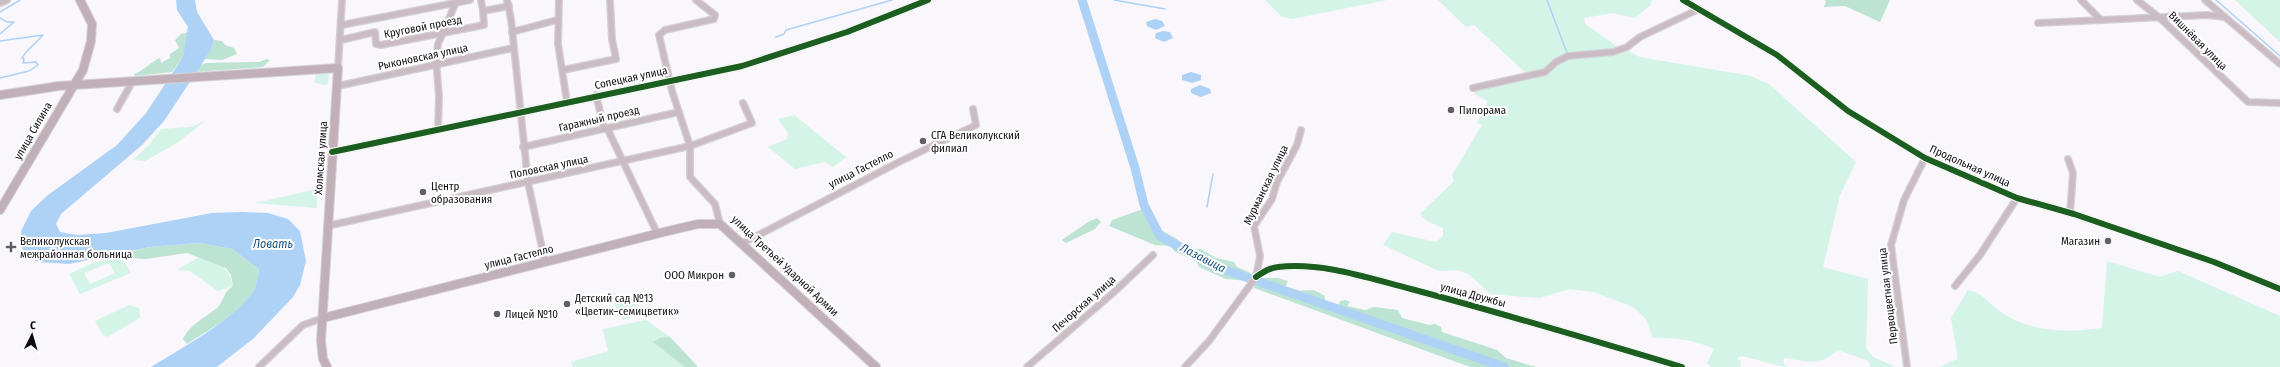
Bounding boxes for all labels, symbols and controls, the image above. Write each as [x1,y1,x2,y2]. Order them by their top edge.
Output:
street label: Вишнёвая улица [2166,9,2230,73]
street label: Круговой проезд [383,13,464,41]
street label: Рыконовская улица [377,41,469,73]
street label: Сопецкая улица [593,64,669,92]
street label: улица Силина [11,100,55,162]
street label: Гаражный проезд [558,103,641,135]
place label: Пилорама [1459,104,1506,117]
marker: Пилорама [1446,105,1456,115]
street label: Холмская улица [312,121,330,195]
place label: СГА Великолукский филиал [931,129,1020,155]
marker: СГА Великолукский филиал [918,136,928,146]
street label: Продольная улица [1928,142,2012,190]
street label: Мурманская улица [1241,143,1291,227]
street label: улица Гастелло [827,147,896,191]
street label: Половская улица [509,152,589,182]
place label: Центр образования [431,180,492,206]
marker: Центр образования [418,187,428,197]
street label: улица Третьей Ударной Армии [729,213,841,319]
place label: Великолукская межрайонная больница [20,235,132,261]
place label: Магазин [2061,235,2100,248]
marker: Магазин [2103,236,2113,246]
water label: Ловать [252,237,293,251]
water label: Лазавица [1177,240,1228,275]
marker: Великолукская межрайонная больница [5,241,17,253]
street label: улица Гастелло [483,242,555,272]
street label: Первоцветная улица [1876,247,1900,345]
place label: ООО Микрон [664,269,724,282]
marker: ООО Микрон [727,270,737,280]
street label: Печорская улица [1050,273,1118,335]
street label: улица Дружбы [1439,280,1507,310]
place label: Детский сад №13 «Цветик–семицветик» [574,292,679,318]
marker: Детский сад №13 «Цветик–семицветик» [562,299,572,309]
place label: Лицей №10 [505,308,558,321]
marker: Лицей №10 [492,309,502,319]
north arrow [12,315,52,355]
text: С [29,319,36,332]

